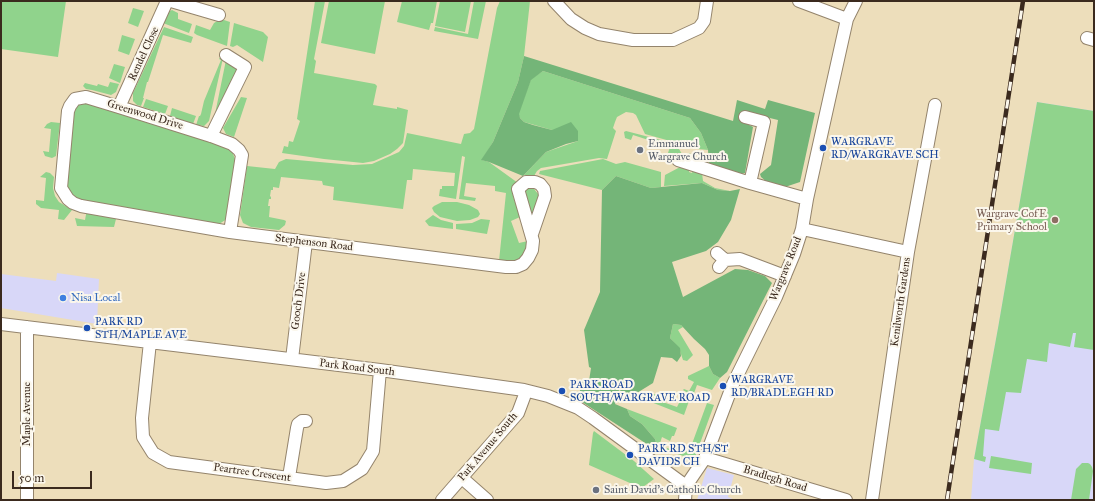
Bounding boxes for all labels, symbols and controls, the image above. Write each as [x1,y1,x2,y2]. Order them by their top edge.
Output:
street label: Rendel Close [126,25,162,83]
street label: Greenwood Drive [105,97,185,133]
place label: WARGRAVE RD/WARGRAVE SCH [831,135,939,161]
place label: Emmanuel Wargrave Church [648,137,727,163]
marker: WARGRAVE RD/WARGRAVE SCH [818,143,828,153]
marker: Emmanuel Wargrave Church [635,145,645,155]
place label: Wargrave CofE Primary School [976,207,1047,233]
marker: Wargrave CofE Primary School [1050,215,1060,225]
street label: Stephenson Road [274,232,354,254]
street label: Wargrave Road [767,235,805,303]
street label: Kenilworth Gardens [888,256,914,348]
street label: Gooch Drive [289,271,309,331]
place label: Nisa Local [71,291,120,305]
marker: Nisa Local [58,293,68,303]
place label: PARK RD STH/MAPLE AVE [95,315,187,341]
marker: PARK RD STH/MAPLE AVE [82,323,92,333]
street label: Park Road South [319,357,395,379]
place label: WARGRAVE RD/BRADLEGH RD [731,373,834,399]
place label: PARK ROAD SOUTH/WARGRAVE ROAD [570,378,710,404]
marker: WARGRAVE RD/BRADLEGH RD [718,381,728,391]
street label: Maple Avenue [20,382,34,446]
marker: PARK ROAD SOUTH/WARGRAVE ROAD [557,386,567,396]
street label: Park Avenue South [455,410,521,484]
place label: PARK RD STH/ST DAVIDS CH [638,442,728,468]
marker: PARK RD STH/ST DAVIDS CH [625,450,635,460]
street label: Peartree Crescent [212,461,292,485]
scale bar [14,463,94,489]
street label: Bradlegh Road [741,463,809,495]
text: 50 m [19,471,44,485]
place label: Saint David's Catholic Church [604,483,741,497]
marker: Saint David's Catholic Church [591,485,601,495]

